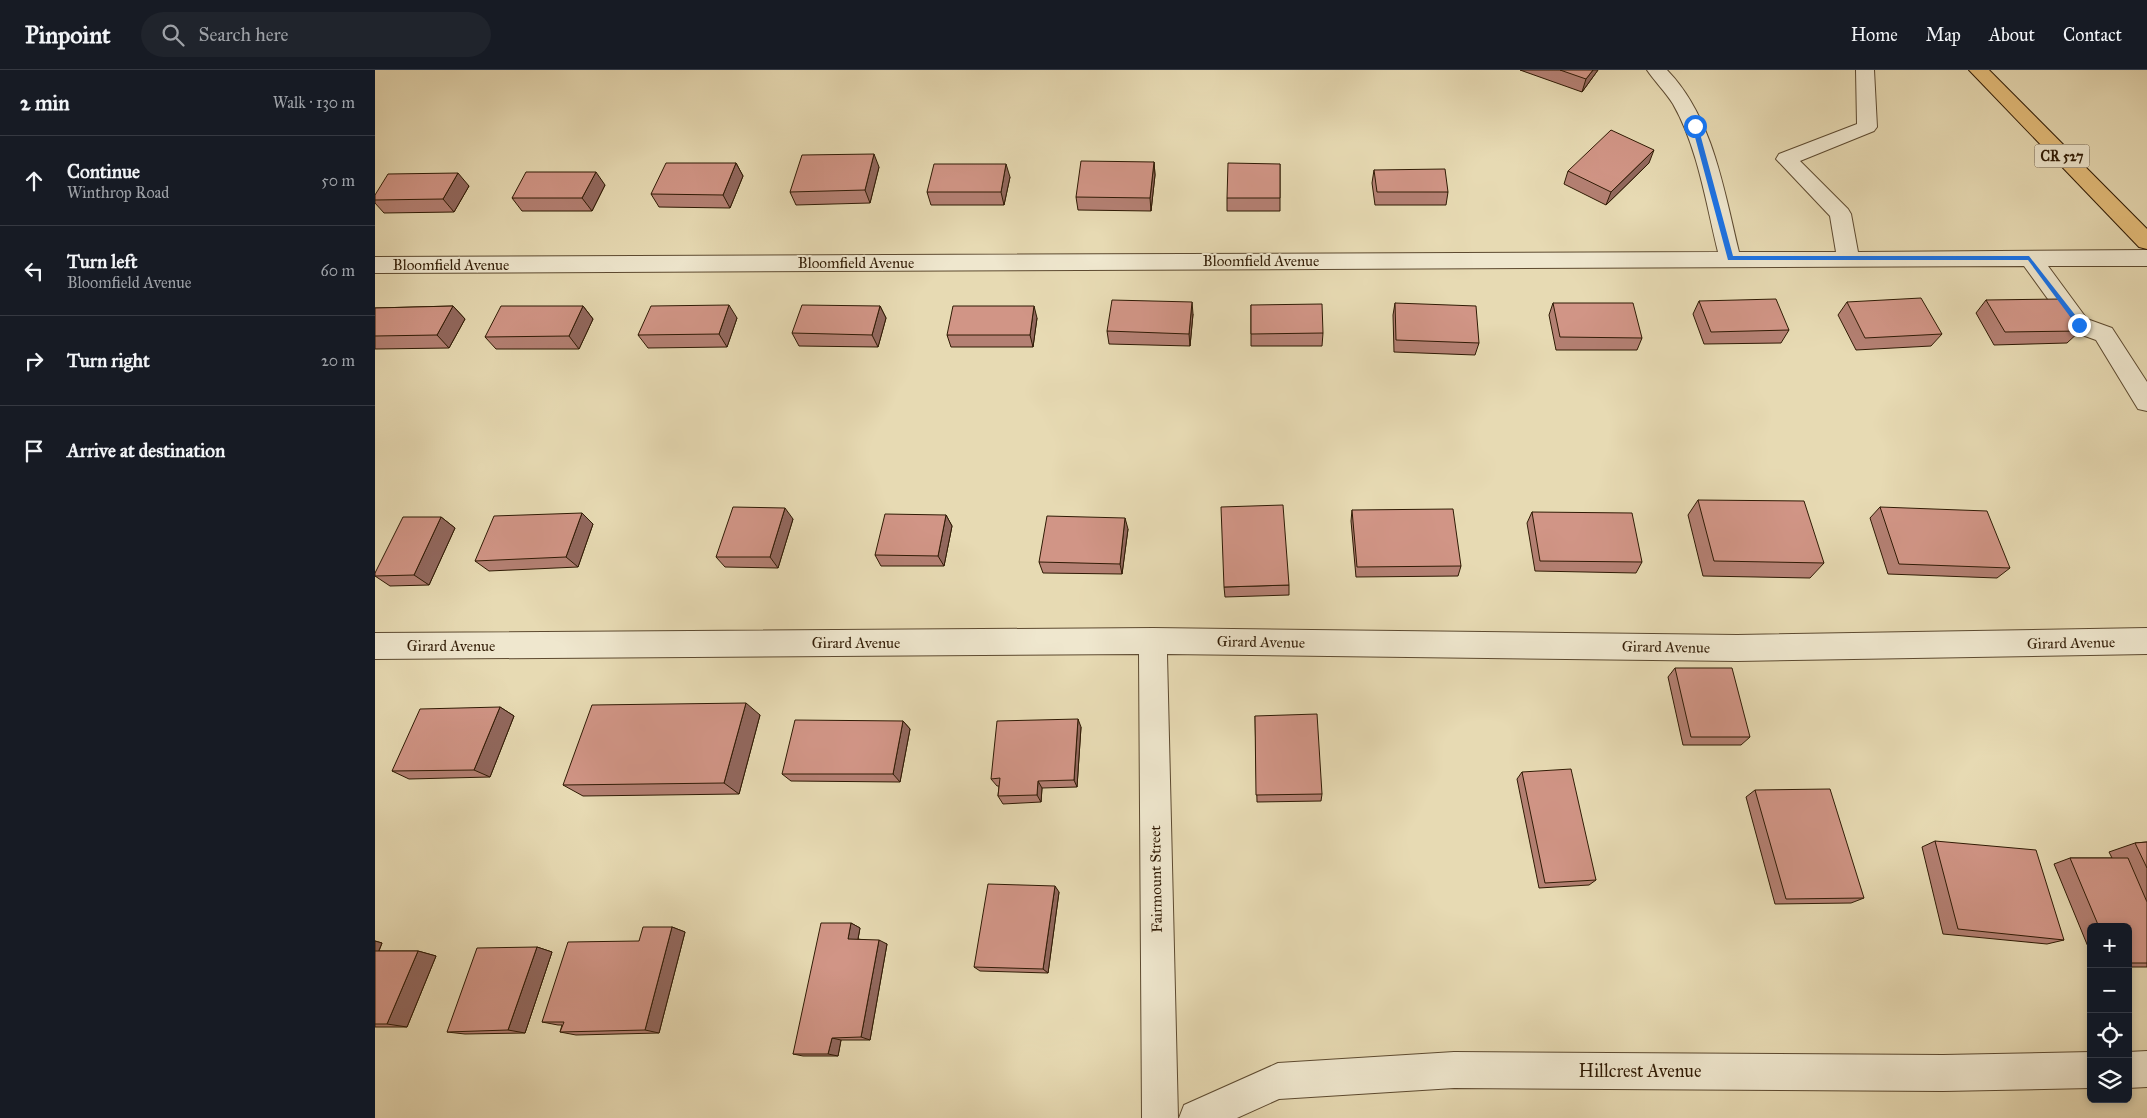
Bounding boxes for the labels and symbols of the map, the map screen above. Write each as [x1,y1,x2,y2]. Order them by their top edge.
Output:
route start [1684,115,1707,138]
road number: CR 527 [2035,144,2089,168]
street label: Bloomfield Avenue [1203,252,1319,270]
street label: Bloomfield Avenue [798,254,914,272]
street label: Bloomfield Avenue [393,256,509,274]
route end [2068,314,2091,337]
street label: Girard Avenue [1217,632,1305,652]
street label: Girard Avenue [2027,633,2115,653]
street label: Girard Avenue [812,634,900,652]
street label: Girard Avenue [407,637,495,655]
street label: Girard Avenue [1622,637,1710,657]
street label: Fairmount Street [1146,824,1166,933]
street label: Hillcrest Avenue [1579,1060,1701,1082]

